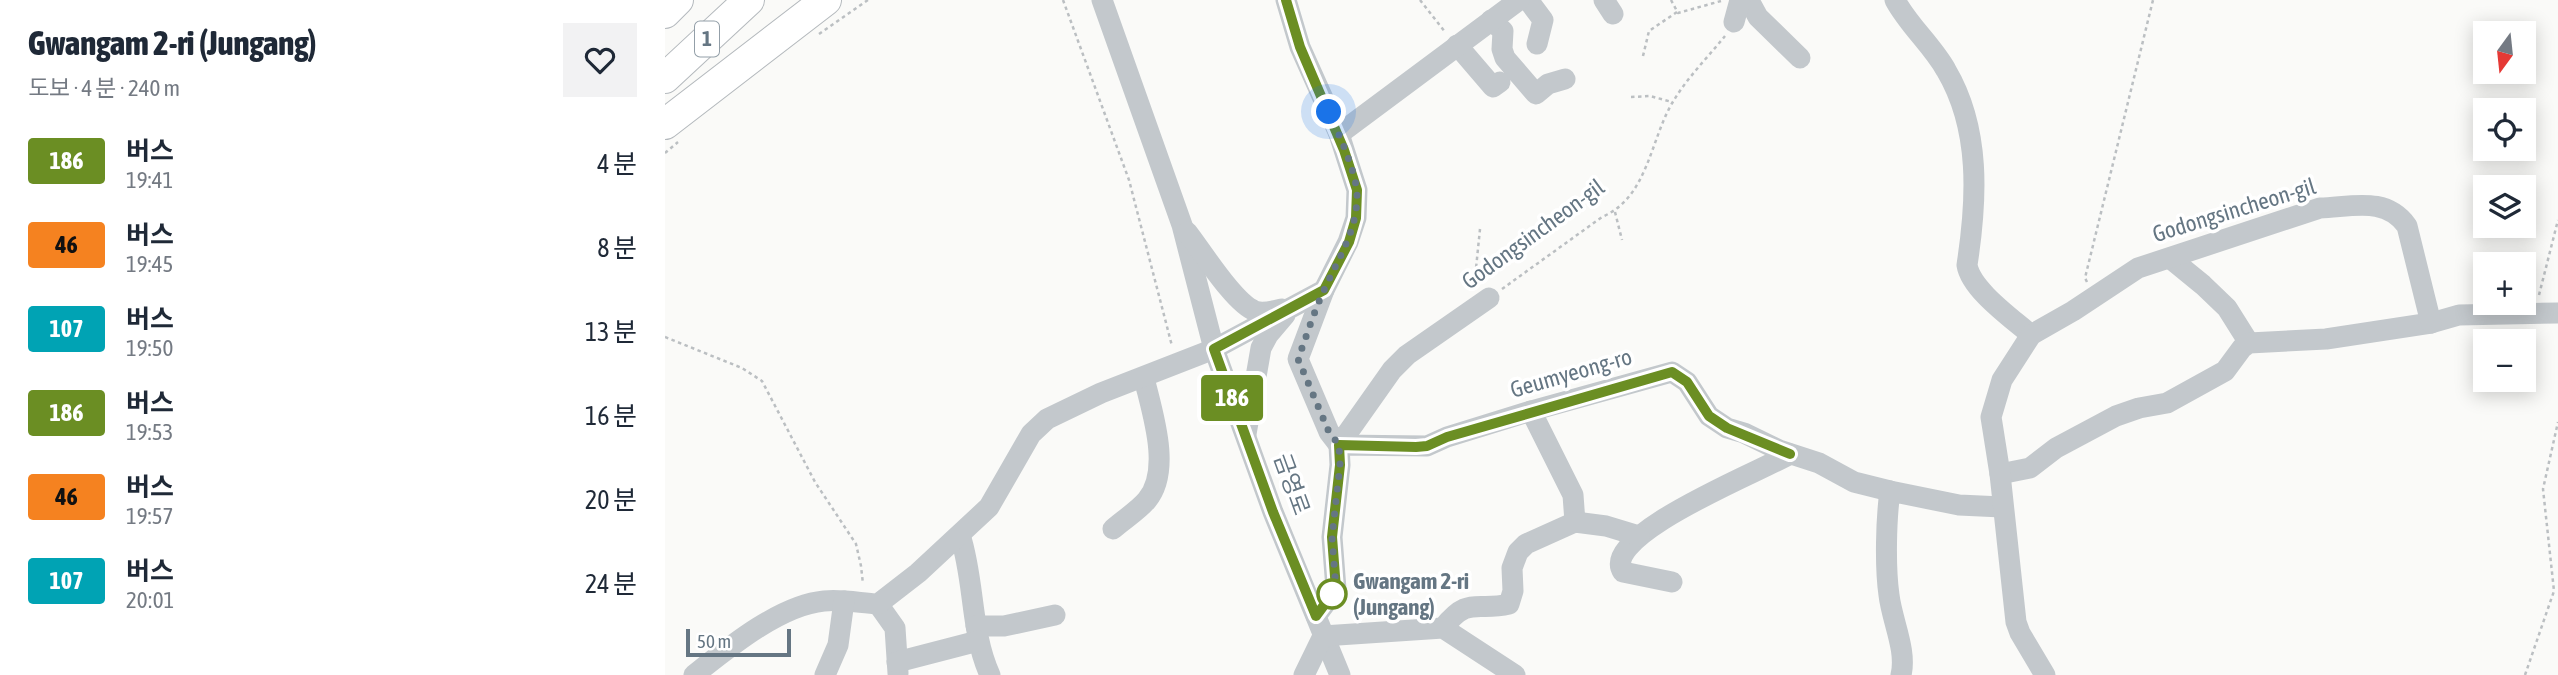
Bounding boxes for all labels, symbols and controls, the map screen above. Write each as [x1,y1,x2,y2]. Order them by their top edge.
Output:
north arrow [2473,21,2536,84]
map controls [2473,21,2536,392]
road number: 1 [695,22,719,56]
button: heart [563,23,637,97]
text: Gwangam 2-ri (Jungang) [28,24,316,62]
text: 도보 · 4 분 · 240 m [28,75,180,101]
your location [1311,94,1346,129]
button: locate [2473,98,2536,161]
text: 버스 [126,136,174,166]
text: 186 [50,147,83,174]
text: 4 분 [597,149,637,179]
text: 19:41 [126,167,173,193]
street label: Godongsincheon-gil [2149,173,2319,247]
street label: Godongsincheon-gil [1457,174,1609,294]
button: layers [2473,175,2536,238]
text: 버스 [126,220,174,250]
text: 46 [55,231,78,258]
text: 8 분 [597,233,637,263]
text: 19:45 [126,251,173,277]
button: + [2473,252,2536,315]
text: 버스 [126,304,174,334]
text: 107 [50,315,83,342]
text: 13 분 [585,317,637,347]
button: − [2473,329,2536,392]
text: 19:50 [126,335,173,361]
street label: Geumyeong-ro [1507,343,1635,403]
line badge: 186 [1192,375,1272,421]
text: 186 [1215,384,1249,411]
text: 버스 [126,388,174,418]
text: 186 [50,399,83,426]
text: 16 분 [585,401,637,431]
text: 19:53 [126,419,173,445]
street label: 금영로 [1269,450,1315,518]
text: 버스 [126,472,174,502]
text: 46 [55,483,78,510]
text: 20 분 [585,485,637,515]
text: 19:57 [126,503,173,529]
text: 버스 [126,556,174,586]
text: 107 [50,567,83,594]
place label: Gwangam 2-ri (Jungang) [1353,568,1469,620]
text: 24 분 [585,569,637,599]
marker: Gwangam 2-ri (Jungang) [1317,579,1347,609]
text: 20:01 [126,587,174,613]
scale bar [686,626,791,658]
text: 50 m [697,630,731,652]

